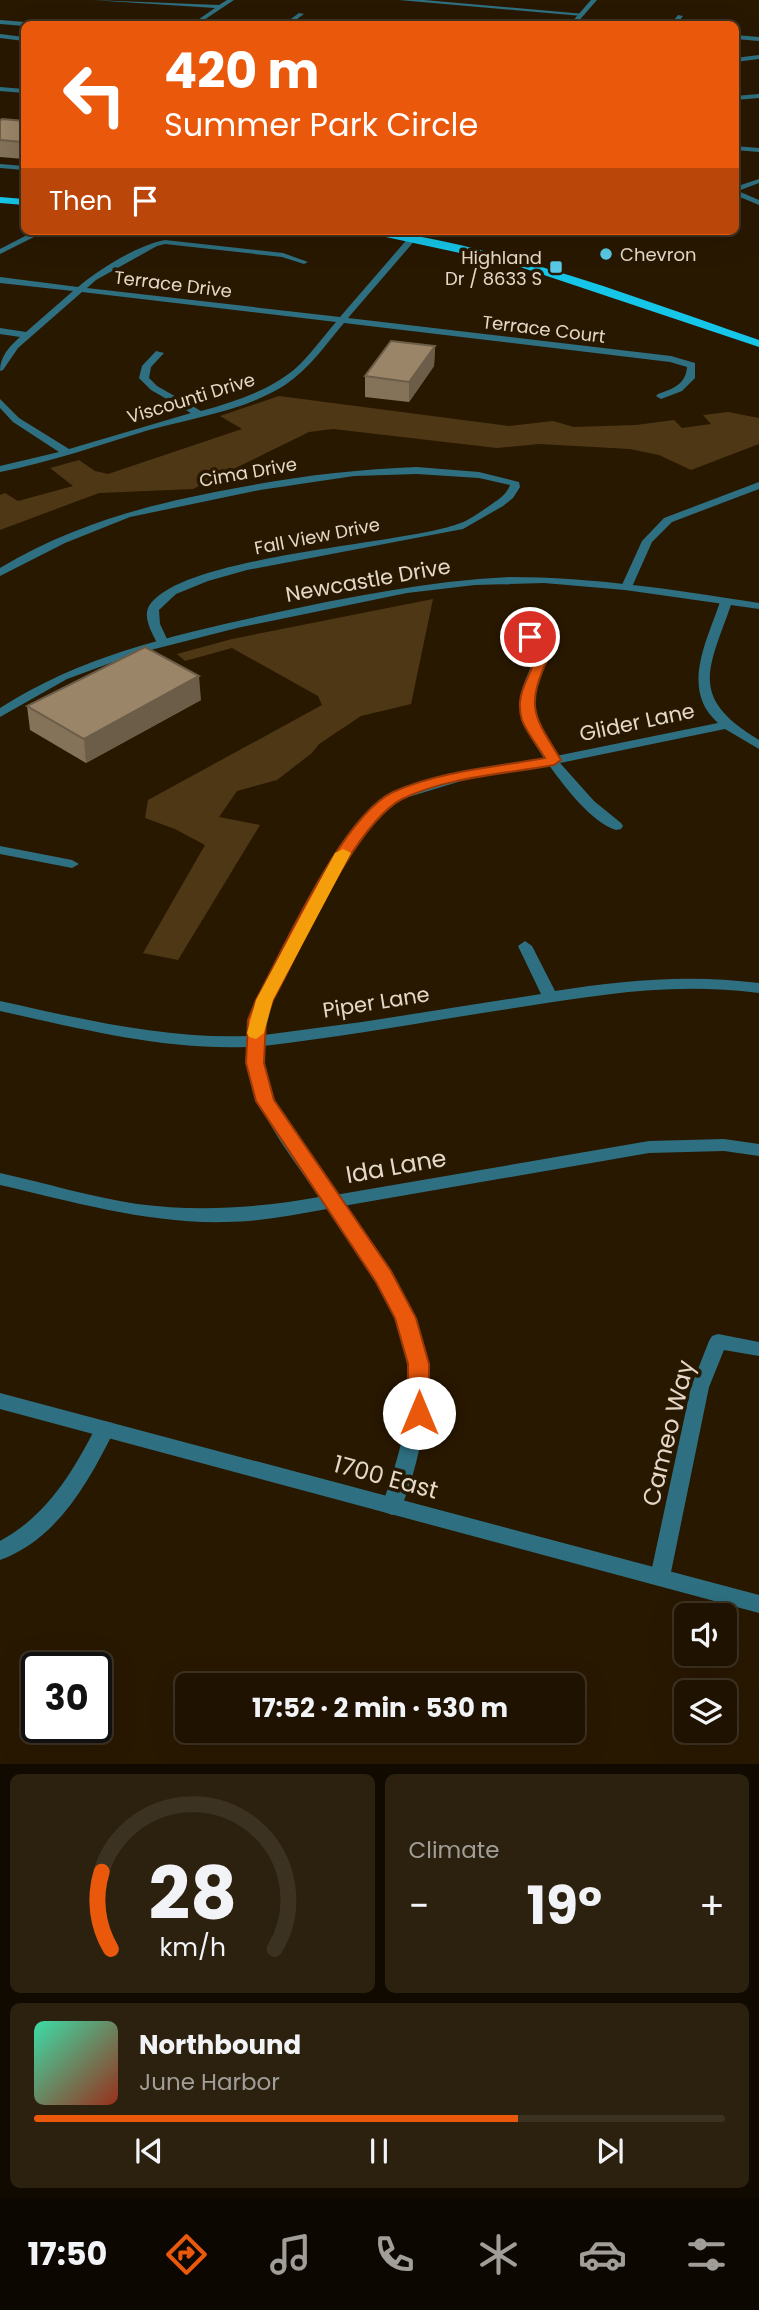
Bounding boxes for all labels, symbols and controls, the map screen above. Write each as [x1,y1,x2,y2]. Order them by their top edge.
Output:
text: 420 m [164,37,319,105]
icon: left [49,49,140,140]
text: Summer Park Circle [164,102,478,147]
icon: arrive [126,182,164,220]
text: Then [49,183,112,219]
place label: Chevron [620,242,696,267]
place label: Highland Dr / 8633 S [445,245,542,291]
marker: Chevron [598,246,614,262]
marker: Highland Dr / 8633 S [548,259,564,275]
street label: Terrace Drive [113,264,233,304]
street label: Terrace Court [481,309,607,349]
street label: Viscounti Drive [124,367,258,429]
street label: Cima Drive [197,451,299,493]
street label: Fall View Drive [252,512,382,560]
street label: Newcastle Drive [283,551,453,609]
pin [500,607,560,667]
icon: arrive [511,618,549,656]
street label: Glider Lane [577,696,697,748]
street label: Piper Lane [321,979,431,1025]
street label: Ida Lane [343,1141,449,1191]
street label: Cameo Way [634,1356,702,1509]
position arrow [382,1376,456,1450]
street label: 1700 East [330,1447,442,1507]
map controls [674,1603,737,1743]
button: sound [674,1603,737,1666]
speed limit sign: 30 [21,1652,112,1743]
button: layers [674,1680,737,1743]
text: 17:52 · 2 min · 530 m [252,1690,508,1726]
text: Climate [409,1834,499,1866]
text: 28 [148,1844,237,1945]
text: 19° [526,1869,602,1942]
text: − [409,1879,429,1932]
text: + [699,1879,725,1932]
text: km/h [159,1930,226,1965]
text: Northbound [139,2027,301,2063]
text: June Harbor [139,2066,280,2098]
icon: previous [130,2132,168,2170]
icon: pause [360,2132,398,2170]
icon: next [591,2132,629,2170]
icon: directions [162,2230,211,2279]
icon: music [266,2230,315,2279]
icon: phone [370,2230,419,2279]
icon: climate [474,2230,523,2279]
icon: car [578,2230,627,2279]
icon: filters [682,2230,731,2279]
text: 17:50 [28,2231,107,2276]

